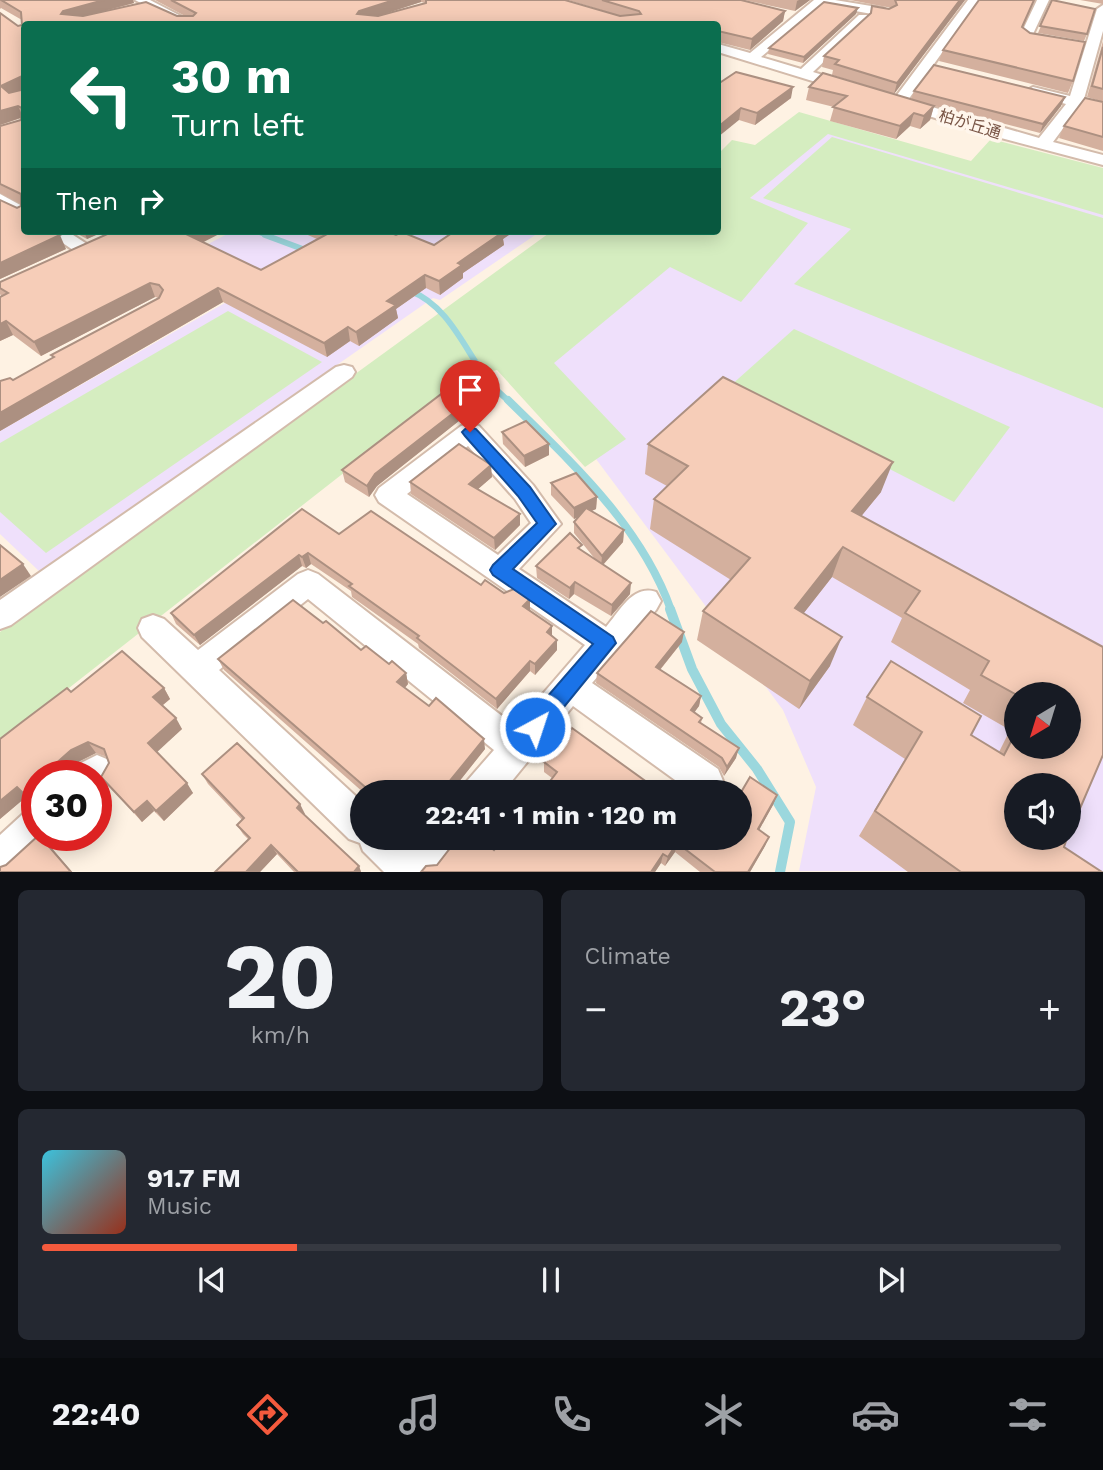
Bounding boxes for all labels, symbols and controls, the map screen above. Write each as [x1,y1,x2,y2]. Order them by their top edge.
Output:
text: 30 m [171,47,292,105]
icon: left [56,49,147,140]
text: Turn left [171,106,304,144]
street label: 柏が丘通 [937,106,1003,142]
icon: right [132,182,170,220]
text: Then [56,186,118,216]
pin [440,360,500,432]
icon: arrive [451,371,489,409]
north arrow [1004,682,1082,760]
map controls [1004,682,1081,850]
position arrow [498,690,572,764]
speed limit sign: 30 [21,760,112,851]
button: sound [1004,773,1081,850]
text: 22:41 · 1 min · 120 m [425,800,677,830]
text: 20 [224,923,337,1030]
text: Climate [585,943,671,970]
text: 23° [779,978,867,1039]
text: − [585,987,607,1031]
text: + [1038,987,1061,1031]
text: km/h [251,1022,310,1049]
text: 91.7 FM [147,1163,241,1193]
text: Music [147,1193,212,1220]
icon: previous [193,1261,231,1299]
icon: pause [532,1261,570,1299]
icon: next [872,1261,910,1299]
icon: directions [243,1390,292,1439]
icon: music [395,1390,444,1439]
icon: phone [547,1390,596,1439]
icon: climate [699,1390,748,1439]
icon: car [851,1390,900,1439]
icon: filters [1003,1390,1052,1439]
text: 22:40 [51,1395,141,1433]

